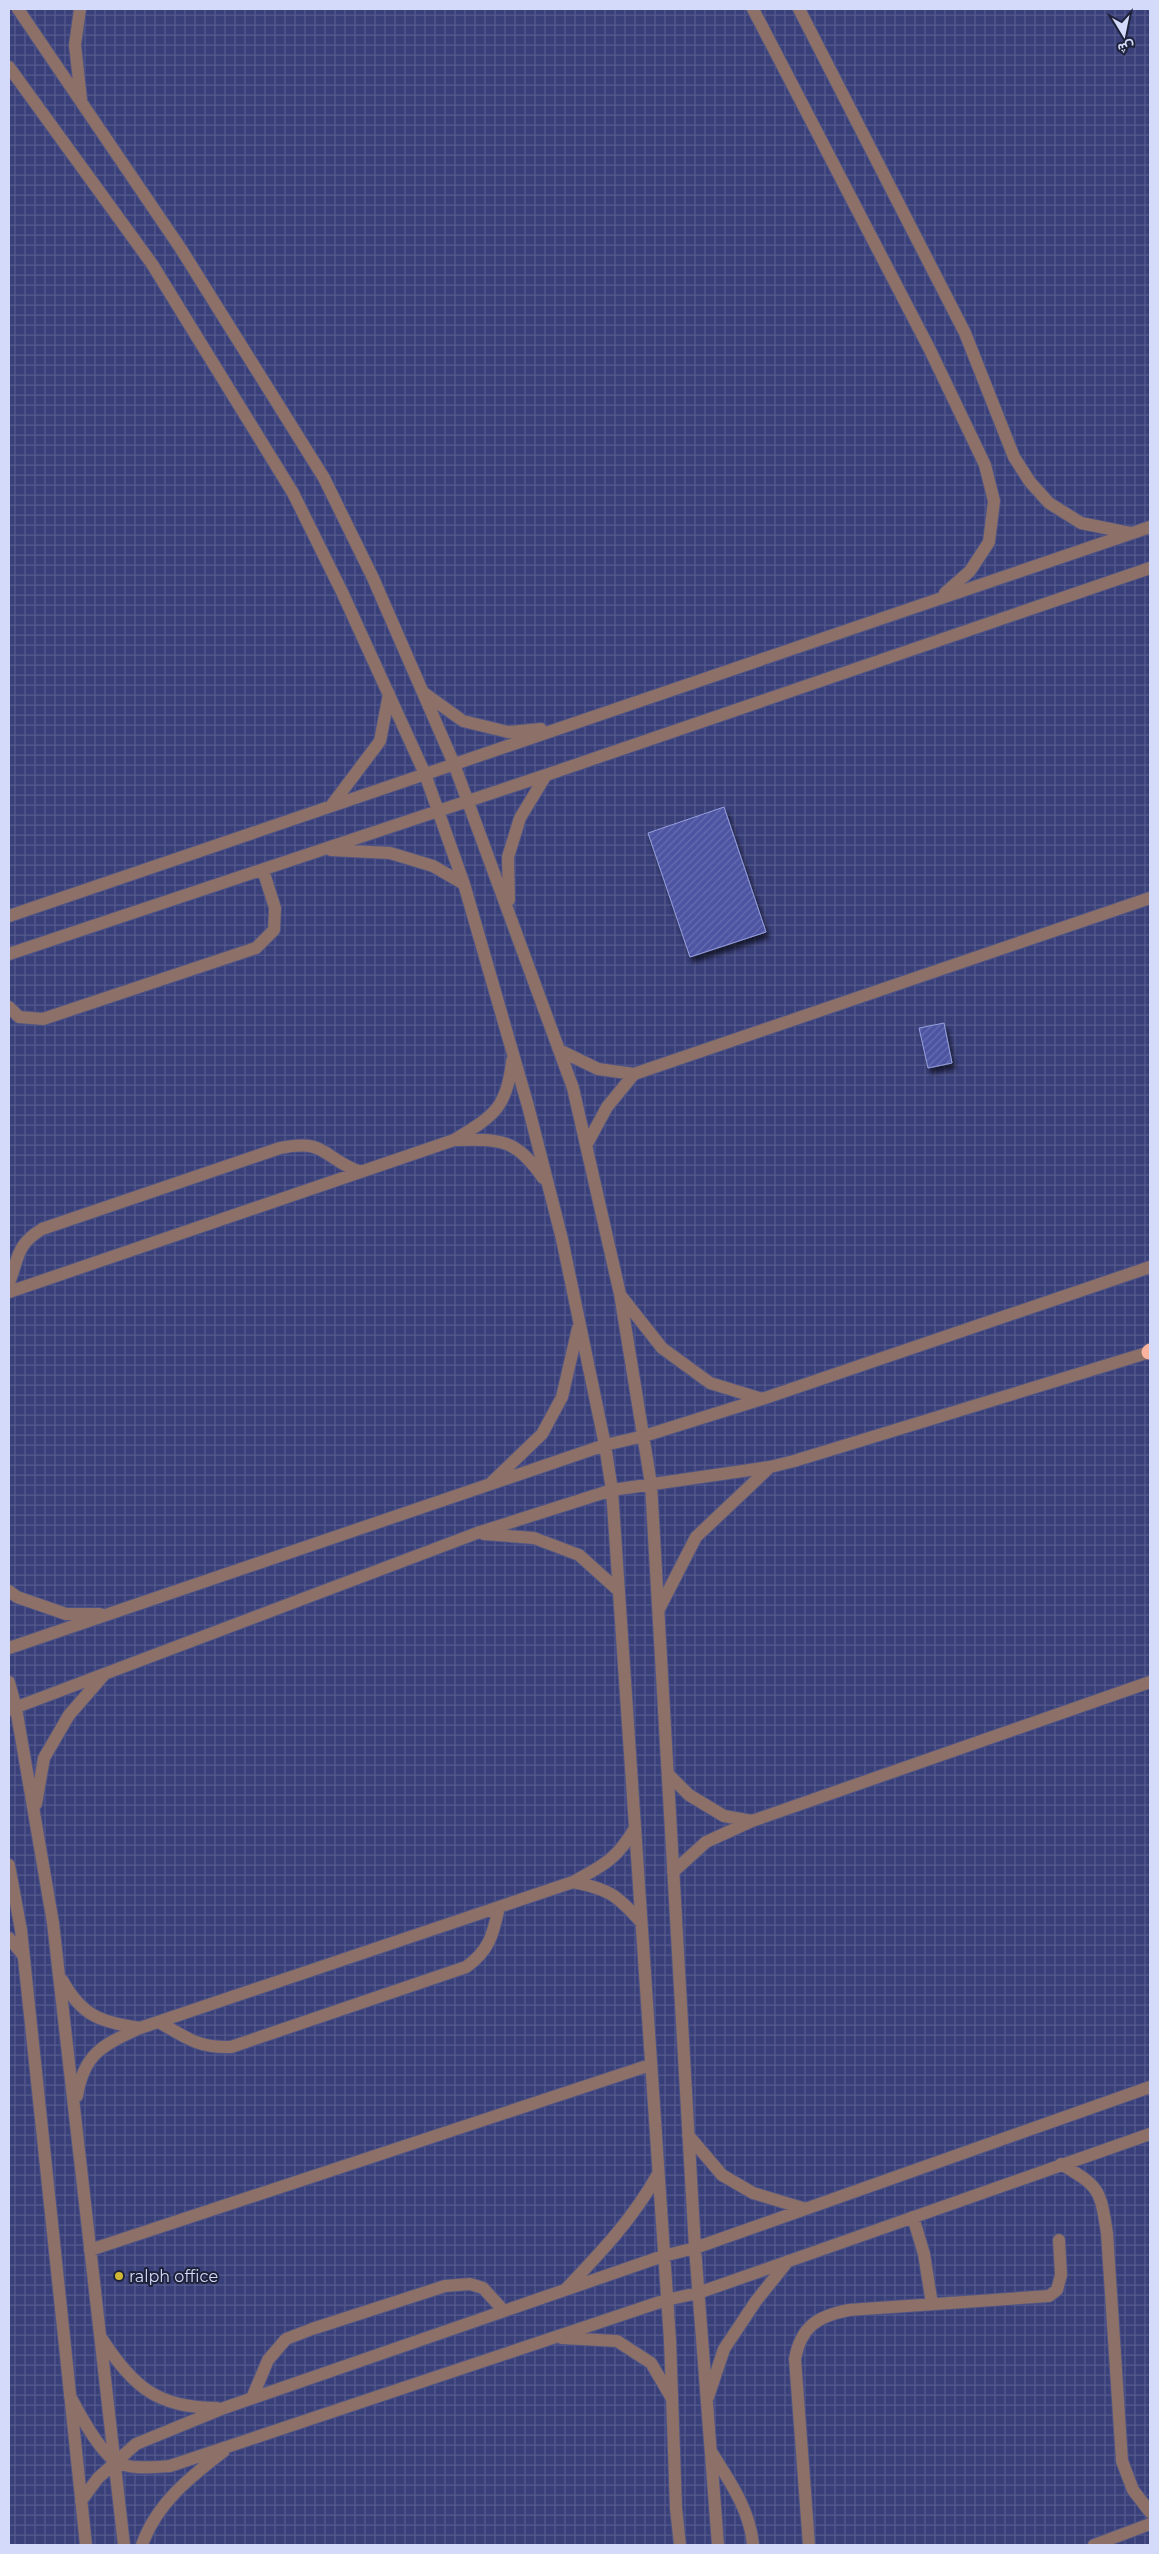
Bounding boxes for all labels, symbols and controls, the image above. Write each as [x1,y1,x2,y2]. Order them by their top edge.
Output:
north arrow [1099,10,1149,60]
text: ش [1116,37,1136,58]
place label: ralph office [129,2267,218,2286]
marker: ralph office [113,2270,125,2282]

